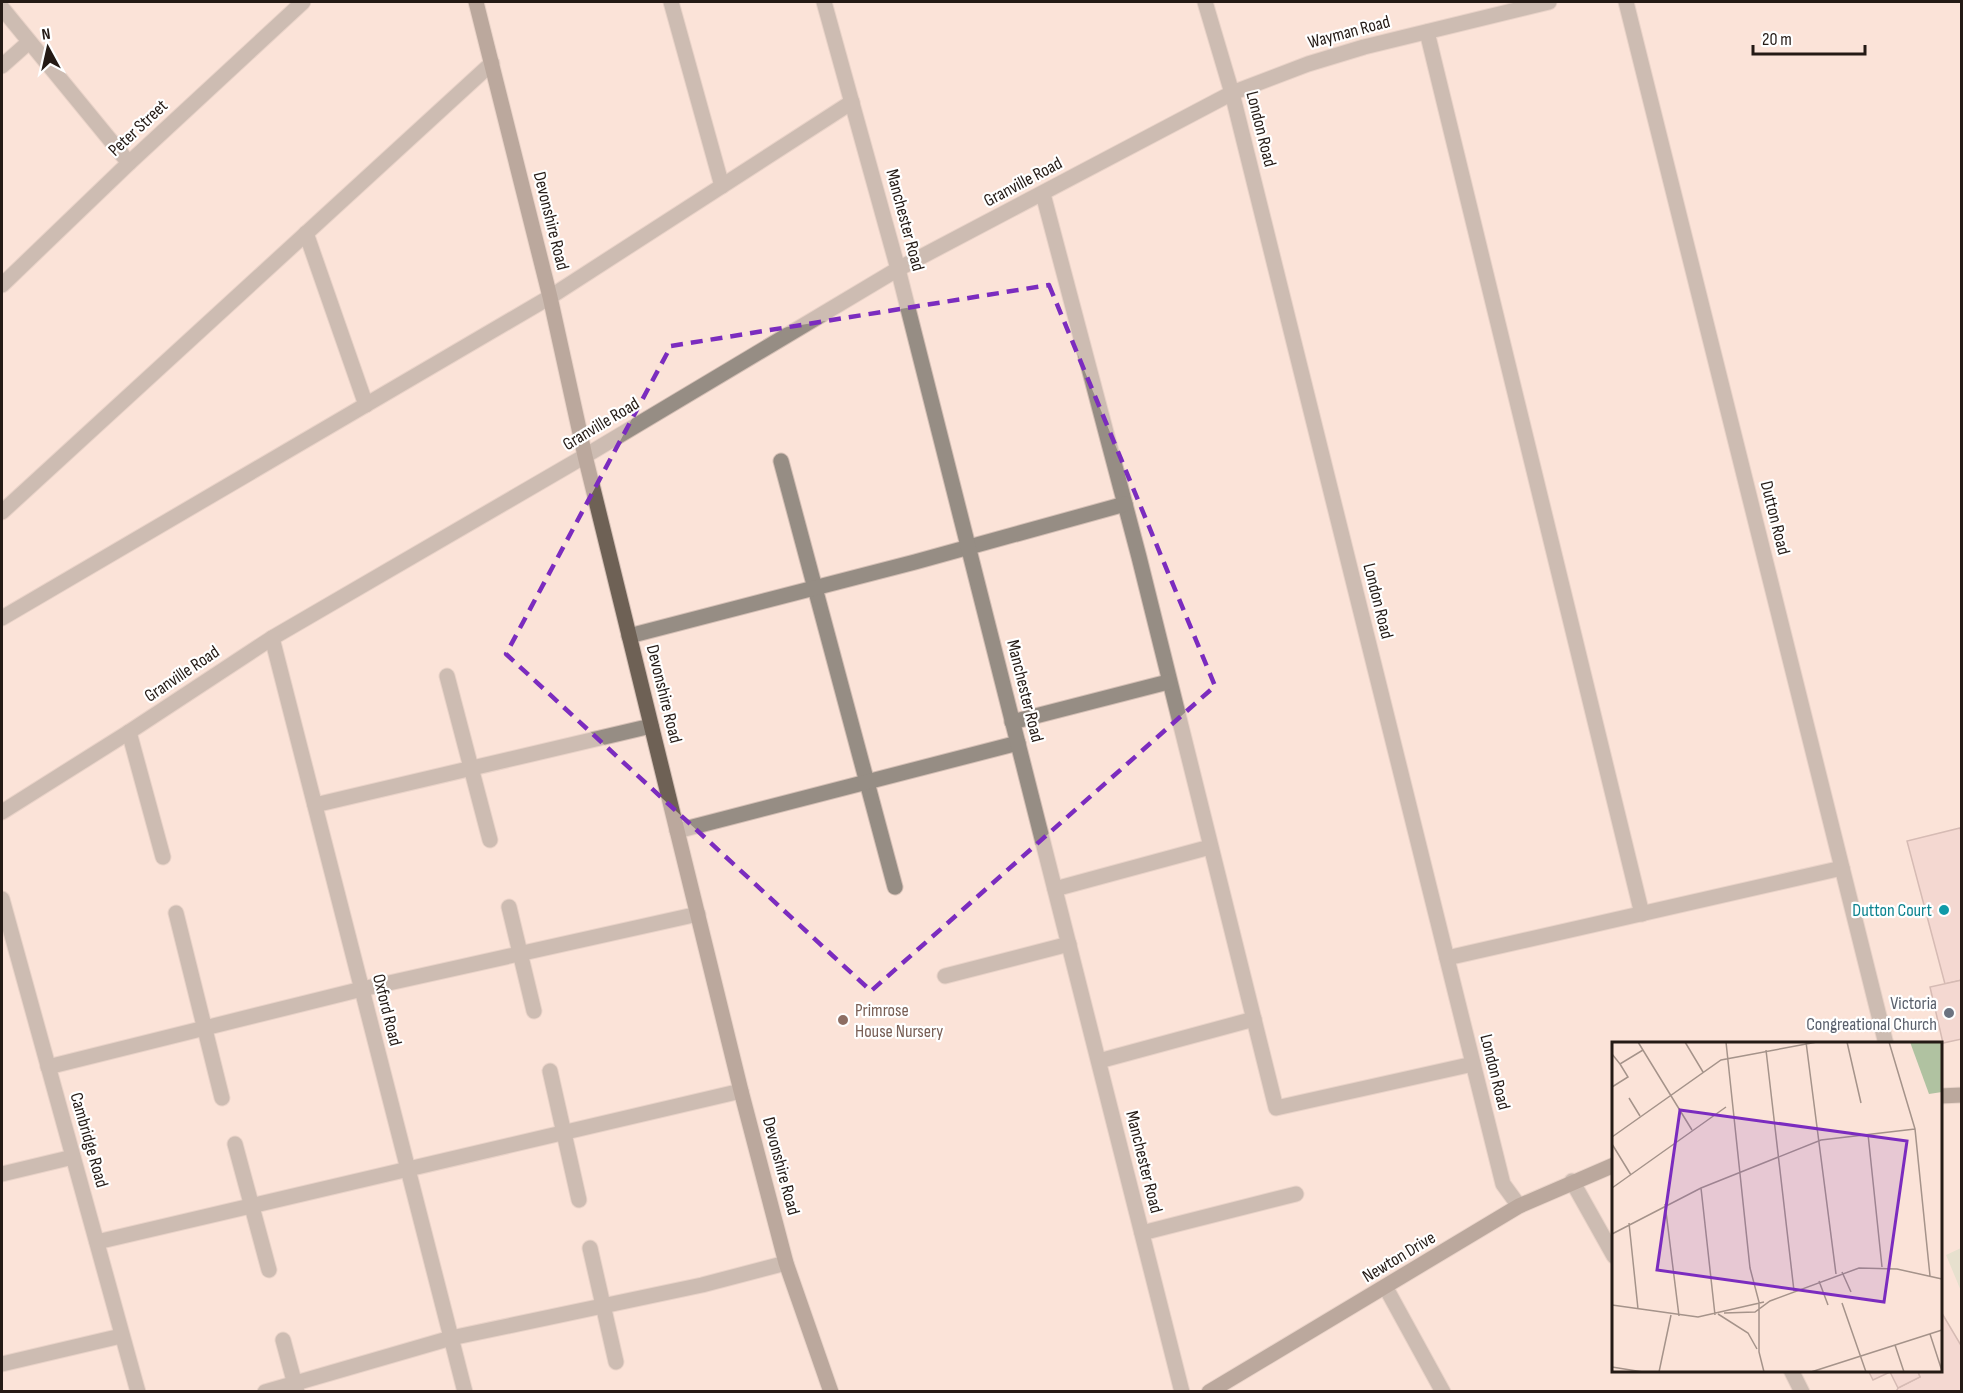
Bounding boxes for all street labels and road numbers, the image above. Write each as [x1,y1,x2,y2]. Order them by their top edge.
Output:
street label: Wayman Road [1306,11,1392,53]
street label: London Road [1241,89,1281,169]
street label: Peter Street [104,95,172,161]
street label: Granville Road [980,153,1066,211]
street label: Manchester Road [881,167,929,273]
street label: Devonshire Road [529,170,573,272]
street label: Granville Road [559,393,643,455]
street label: Dutton Road [1756,479,1794,557]
street label: London Road [1358,561,1398,641]
street label: Manchester Road [1002,638,1048,744]
street label: Granville Road [141,641,223,707]
street label: Devonshire Road [642,643,686,745]
street label: Oxford Road [368,972,406,1048]
street label: London Road [1475,1032,1515,1112]
street label: Cambridge Road [65,1090,113,1190]
street label: Manchester Road [1121,1109,1167,1215]
street label: Devonshire Road [758,1115,804,1217]
street label: Newton Drive [1359,1227,1439,1287]

